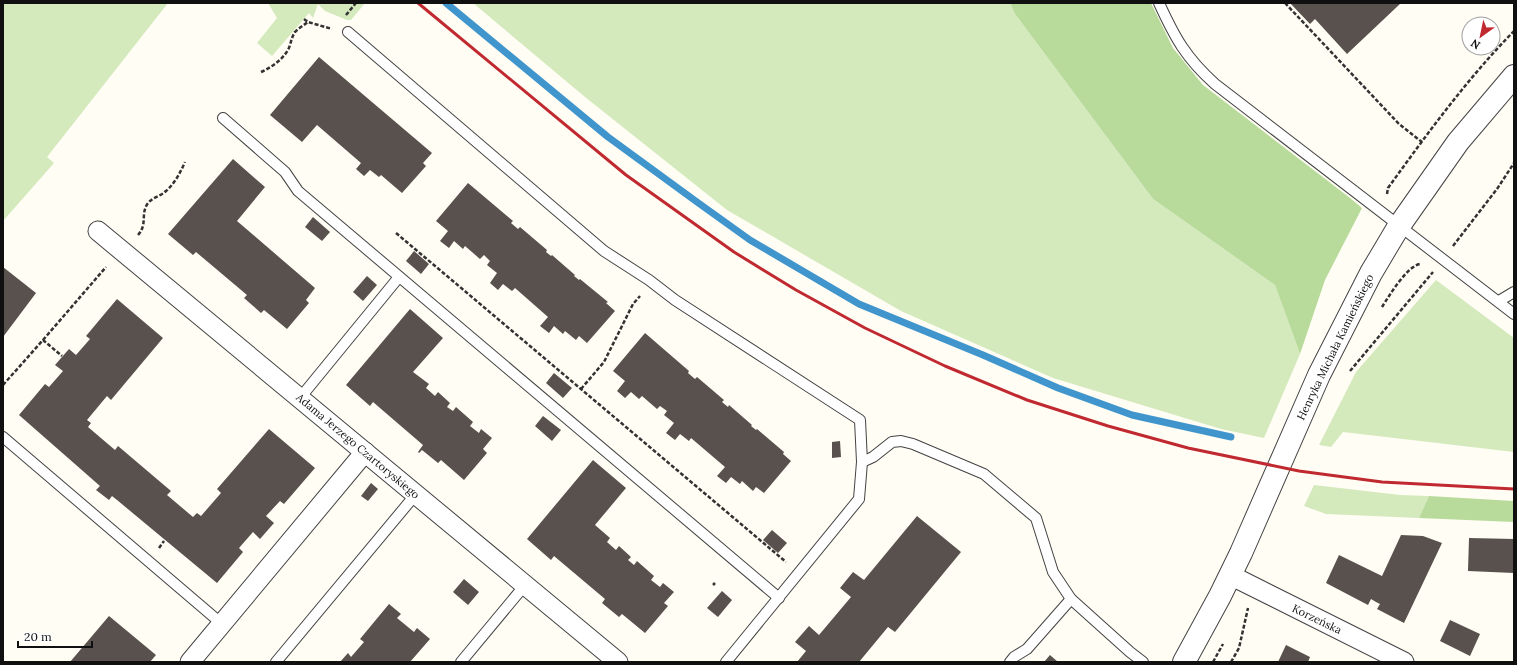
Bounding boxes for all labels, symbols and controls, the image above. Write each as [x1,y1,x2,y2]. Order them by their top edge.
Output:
north arrow [1461,16,1501,56]
text: N [1468,36,1483,53]
street label: Henryka Michała Kamieńskiego [1294,272,1376,422]
street label: Adama Jerzego Czartoryskiego [293,390,423,502]
street label: Korzeńska [1290,601,1344,637]
scale bar [18,623,92,649]
text: 20 m [24,629,52,644]

